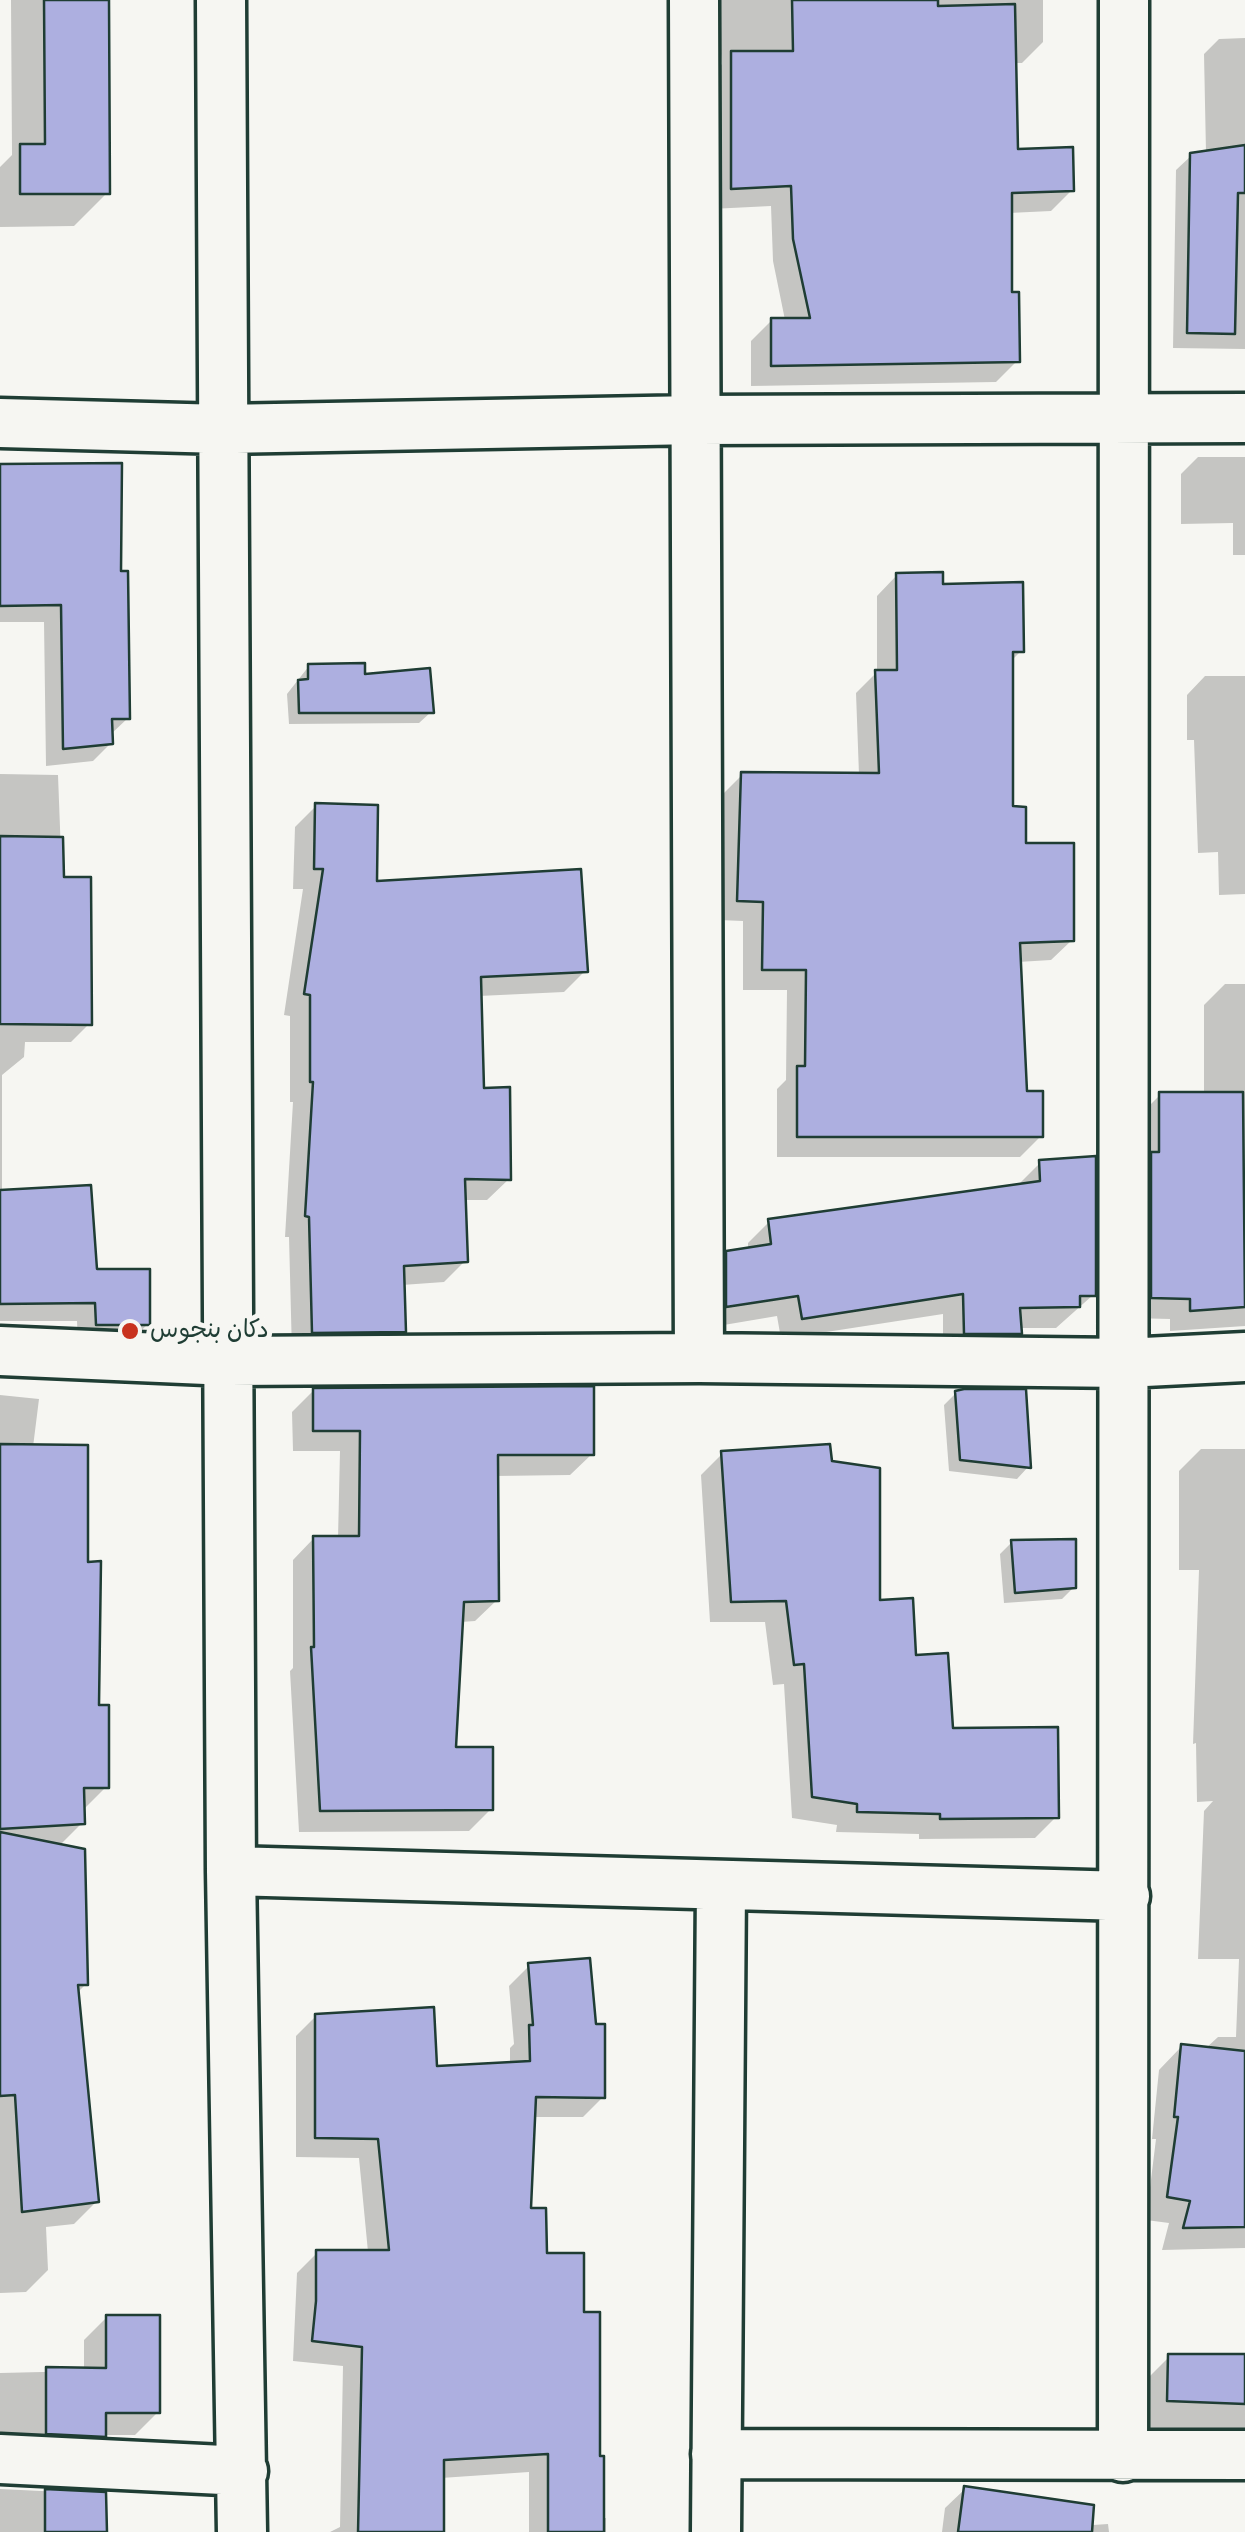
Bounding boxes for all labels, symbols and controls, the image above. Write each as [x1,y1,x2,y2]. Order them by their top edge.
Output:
place label: دكان بنجوس [150,1316,269,1346]
marker: دكان بنجوس [119,1320,141,1342]

